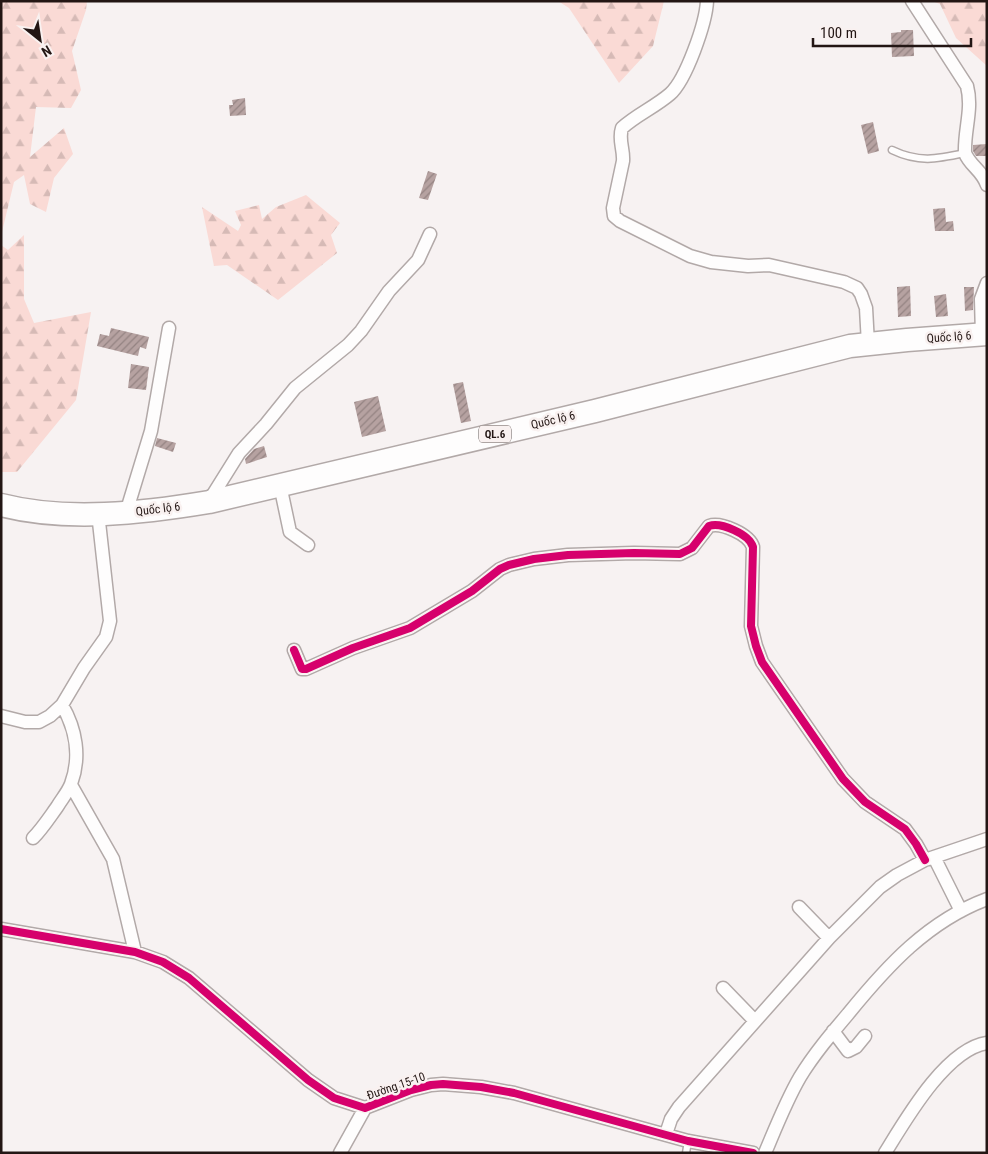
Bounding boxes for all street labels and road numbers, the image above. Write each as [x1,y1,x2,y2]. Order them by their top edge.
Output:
street label: Quốc lộ 6 [926,328,972,346]
street label: Quốc lộ 6 [530,408,576,432]
road number: QL.6 [479,426,511,442]
street label: Quốc lộ 6 [135,499,181,519]
street label: Đường 15-10 [365,1069,427,1103]

